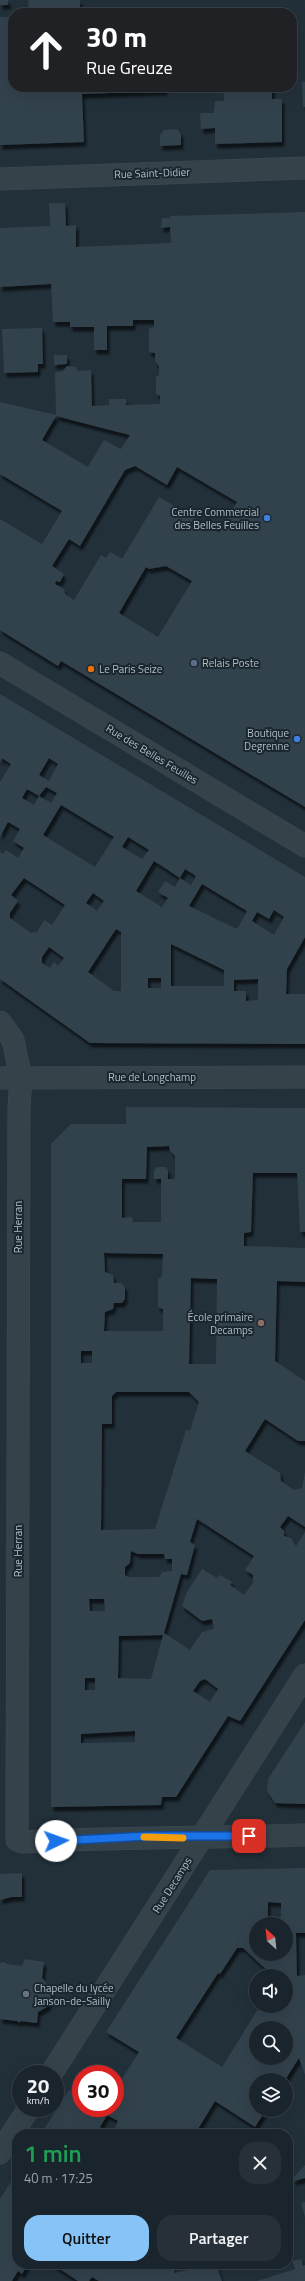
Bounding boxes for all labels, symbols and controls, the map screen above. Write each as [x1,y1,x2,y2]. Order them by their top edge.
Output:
text: 30 m [86,15,147,58]
icon: ahead [20,24,72,76]
text: Rue Greuze [86,54,173,81]
street label: Rue Saint-Didier [114,164,190,182]
place label: Centre Commercial des Belles Feuilles [172,504,259,533]
marker: Centre Commercial des Belles Feuilles [262,513,272,523]
place label: Relais Poste [202,655,259,671]
marker: Relais Poste [189,658,199,668]
place label: Le Paris Seize [99,661,163,677]
marker: Le Paris Seize [86,664,96,674]
street label: Rue des Belles Feuilles [103,720,201,788]
place label: Boutique Degrenne [244,725,289,754]
marker: Boutique Degrenne [292,734,302,744]
street label: Rue de Longchamp [108,1069,196,1085]
street label: Rue Herran [10,1201,26,1253]
place label: École primaire Decamps [188,1309,253,1338]
marker: École primaire Decamps [256,1318,266,1328]
street label: Rue Herran [10,1525,26,1577]
pin [232,1819,266,1853]
position arrow [35,1820,77,1862]
icon: arrive [238,1825,260,1847]
street label: Rue Decamps [148,1854,196,1916]
north arrow [249,1917,293,1961]
map controls [249,1917,293,2117]
button: sound [249,1969,293,2013]
place label: Chapelle du lycée Janson-de-Sailly [34,1980,114,2009]
marker: Chapelle du lycée Janson-de-Sailly [21,1989,31,1999]
button: search [249,2021,293,2065]
speed limit sign: 30 [72,2065,124,2117]
text: 20 [27,2070,49,2101]
button: layers [249,2073,293,2117]
text: km/h [27,2093,49,2108]
text: 1 min [24,2135,82,2171]
button: close [239,2142,281,2184]
text: 40 m · 17:25 [24,2168,93,2188]
button: Quitter [24,2215,149,2261]
button: Partager [157,2215,281,2261]

